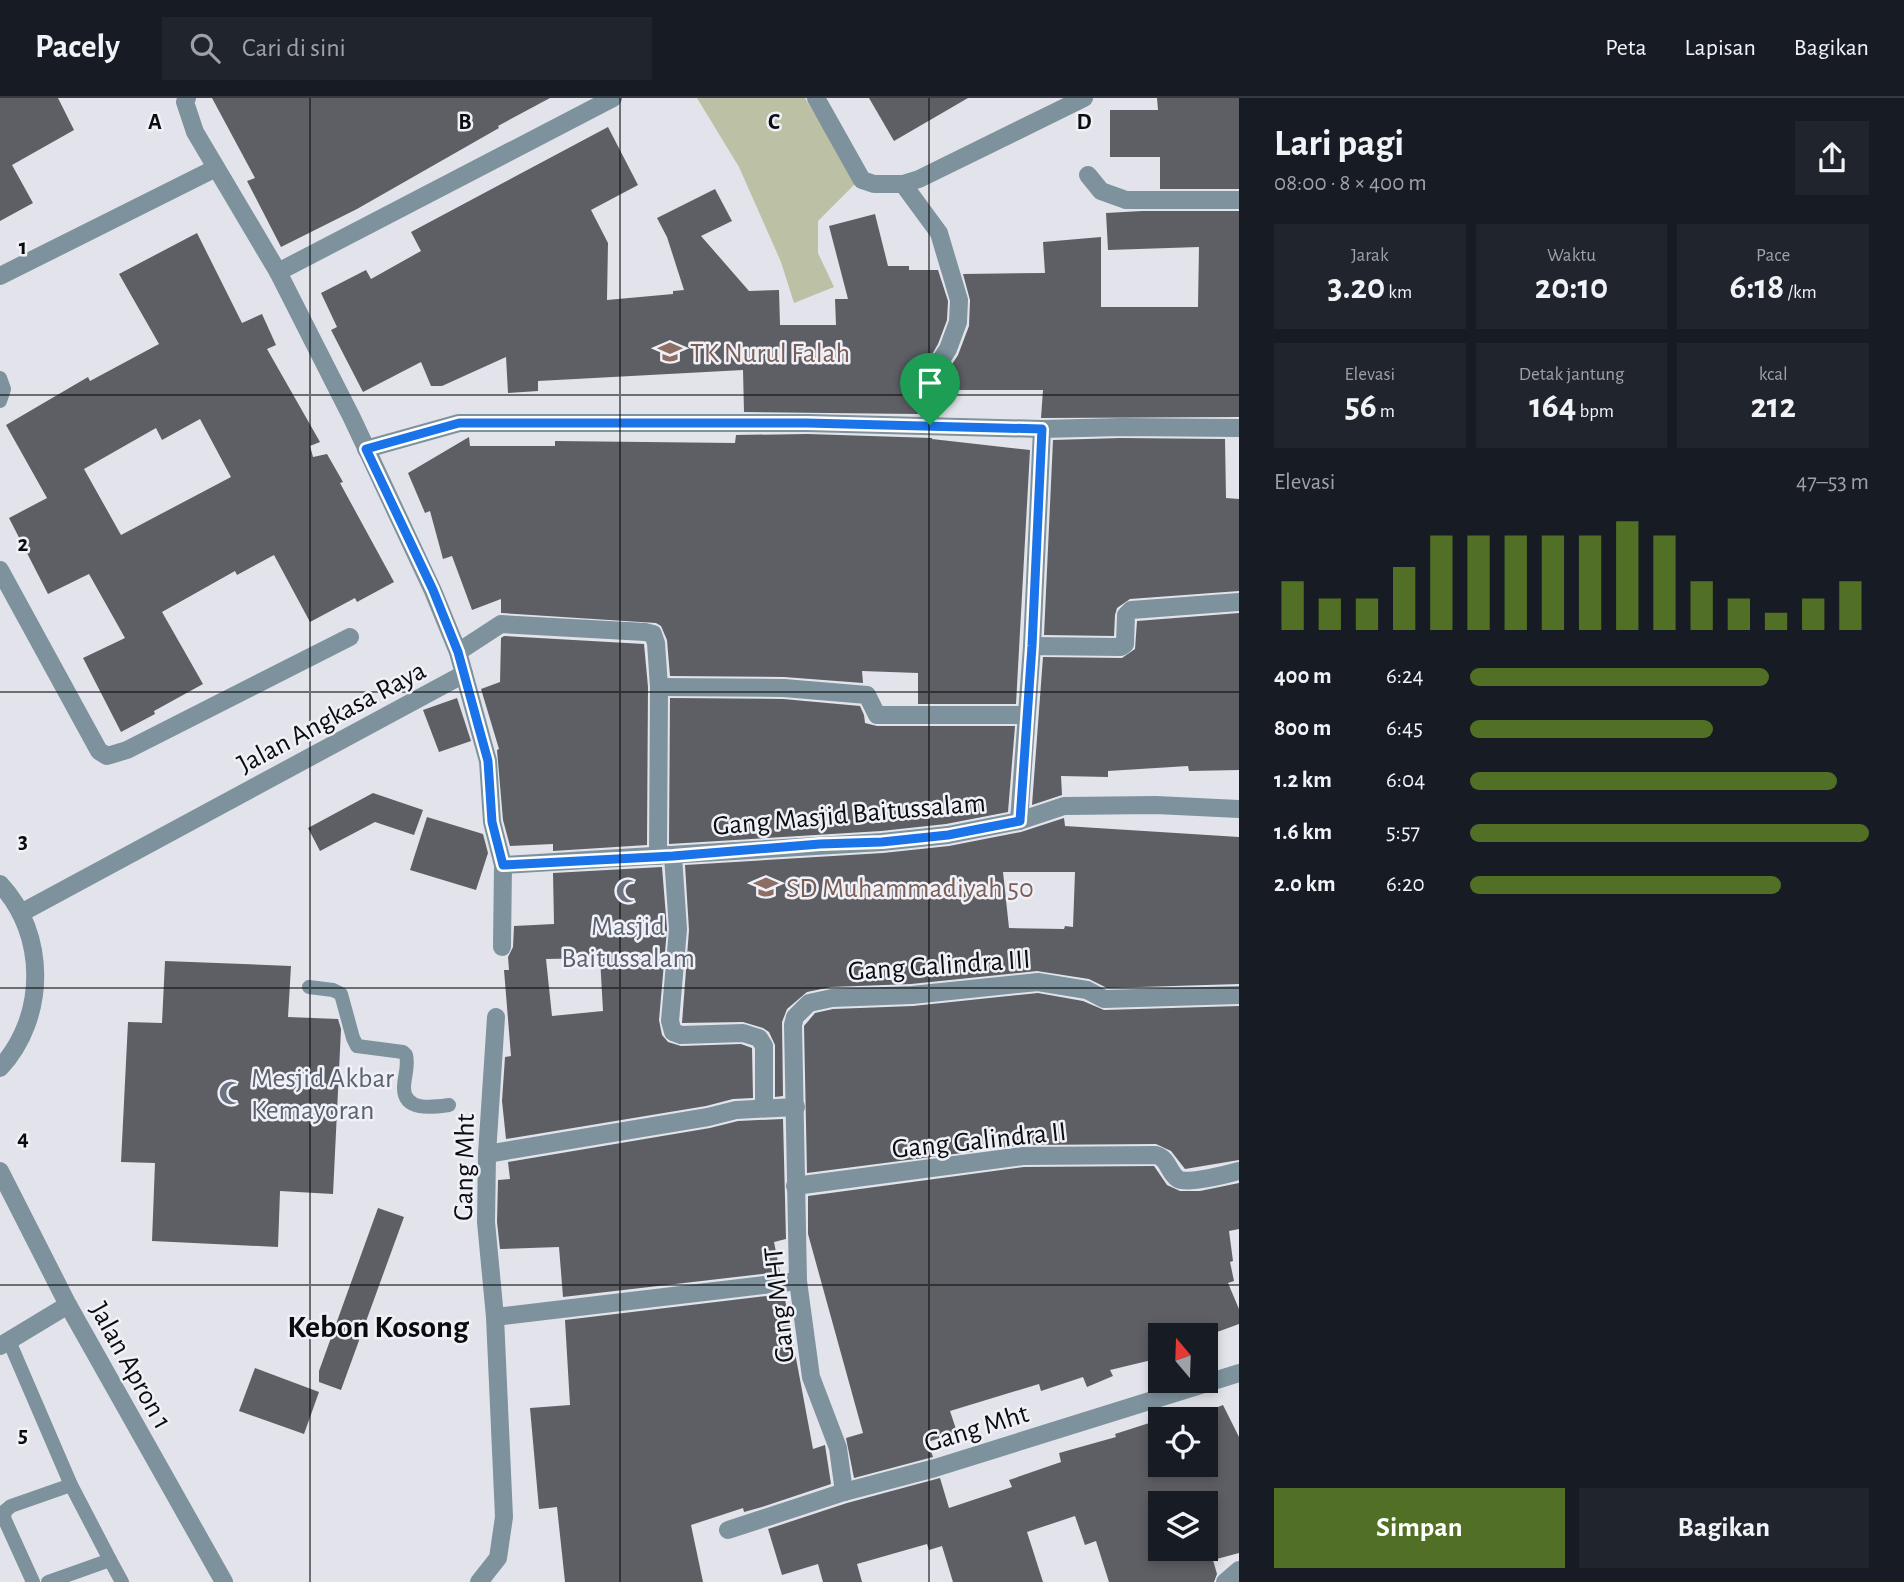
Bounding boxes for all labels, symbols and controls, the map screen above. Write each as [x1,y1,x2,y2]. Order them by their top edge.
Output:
search box [162,17,652,80]
icon: search [186,29,224,67]
text: Pacely [35,31,120,64]
text: Cari di sini [242,35,346,61]
text: Peta [1605,36,1647,60]
text: Lapisan [1685,36,1756,60]
text: Bagikan [1794,36,1869,60]
text: A [148,111,162,134]
text: B [458,111,472,134]
text: C [768,111,780,134]
text: D [1076,111,1092,134]
button: share [1795,121,1869,195]
text: Lari pagi [1274,125,1404,163]
text: 08:00 · 8 × 400 m [1274,172,1427,195]
text: 1 [19,236,27,259]
text: Jarak [1351,246,1389,265]
text: Waktu [1547,246,1596,265]
text: Pace [1756,246,1790,265]
text: 3.20 [1327,270,1385,305]
text: 20:10 [1535,270,1608,305]
text: 6:18 [1730,270,1784,305]
text: km [1385,283,1412,302]
text: /km [1784,283,1817,302]
school or university icon: TK Nurul Falah [656,338,684,366]
place label: TK Nurul Falah [690,340,850,368]
pin [900,353,960,425]
icon: arrive [911,364,949,402]
text: Elevasi [1344,365,1395,384]
text: Detak jantung [1519,365,1624,384]
text: kcal [1759,365,1788,384]
text: 56 [1345,389,1377,424]
text: 164 [1529,389,1576,424]
text: 212 [1750,389,1796,424]
text: m [1377,402,1395,421]
text: bpm [1576,402,1614,421]
text: Elevasi [1274,471,1335,494]
text: 47–53 m [1796,471,1869,494]
text: 2 [18,533,29,556]
street label: Jalan Angkasa Raya [233,656,431,779]
text: 400 m [1274,665,1332,688]
text: 6:24 [1386,665,1424,688]
text: 800 m [1274,717,1331,740]
text: 6:45 [1386,717,1423,740]
text: 1.2 km [1274,769,1332,792]
text: 6:04 [1386,769,1425,792]
street label: Gang Masjid Baitussalam [712,789,987,841]
text: 1.6 km [1274,821,1332,844]
text: 5:57 [1386,821,1420,844]
text: 3 [18,830,28,853]
school or university icon: SD Muhammadiyah 50 [752,873,780,901]
text: 2.0 km [1274,873,1336,896]
text: 6:20 [1386,873,1425,896]
place label: SD Muhammadiyah 50 [786,875,1034,903]
mosque icon: Masjid Baitussalam [614,877,642,905]
place label: Masjid Baitussalam [561,913,695,973]
street label: Gang Galindra III [847,946,1031,986]
place label: Mesjid Akbar Kemayoran [251,1065,394,1125]
mosque icon: Mesjid Akbar Kemayoran [217,1079,245,1107]
street label: Gang Mht [450,1113,480,1221]
street label: Gang Galindra II [891,1118,1068,1164]
text: 4 [17,1127,29,1150]
street label: Gang MHT [760,1245,800,1364]
street label: Jalan Apron 1 [84,1298,177,1434]
district label: Kebon Kosong [287,1311,470,1343]
north arrow [1148,1323,1218,1393]
map controls [1148,1323,1218,1561]
street label: Gang Mht [921,1400,1032,1458]
button: locate [1148,1407,1218,1477]
text: 5 [18,1424,28,1447]
button: Simpan [1274,1488,1565,1568]
button: Bagikan [1579,1488,1869,1568]
button: layers [1148,1491,1218,1561]

